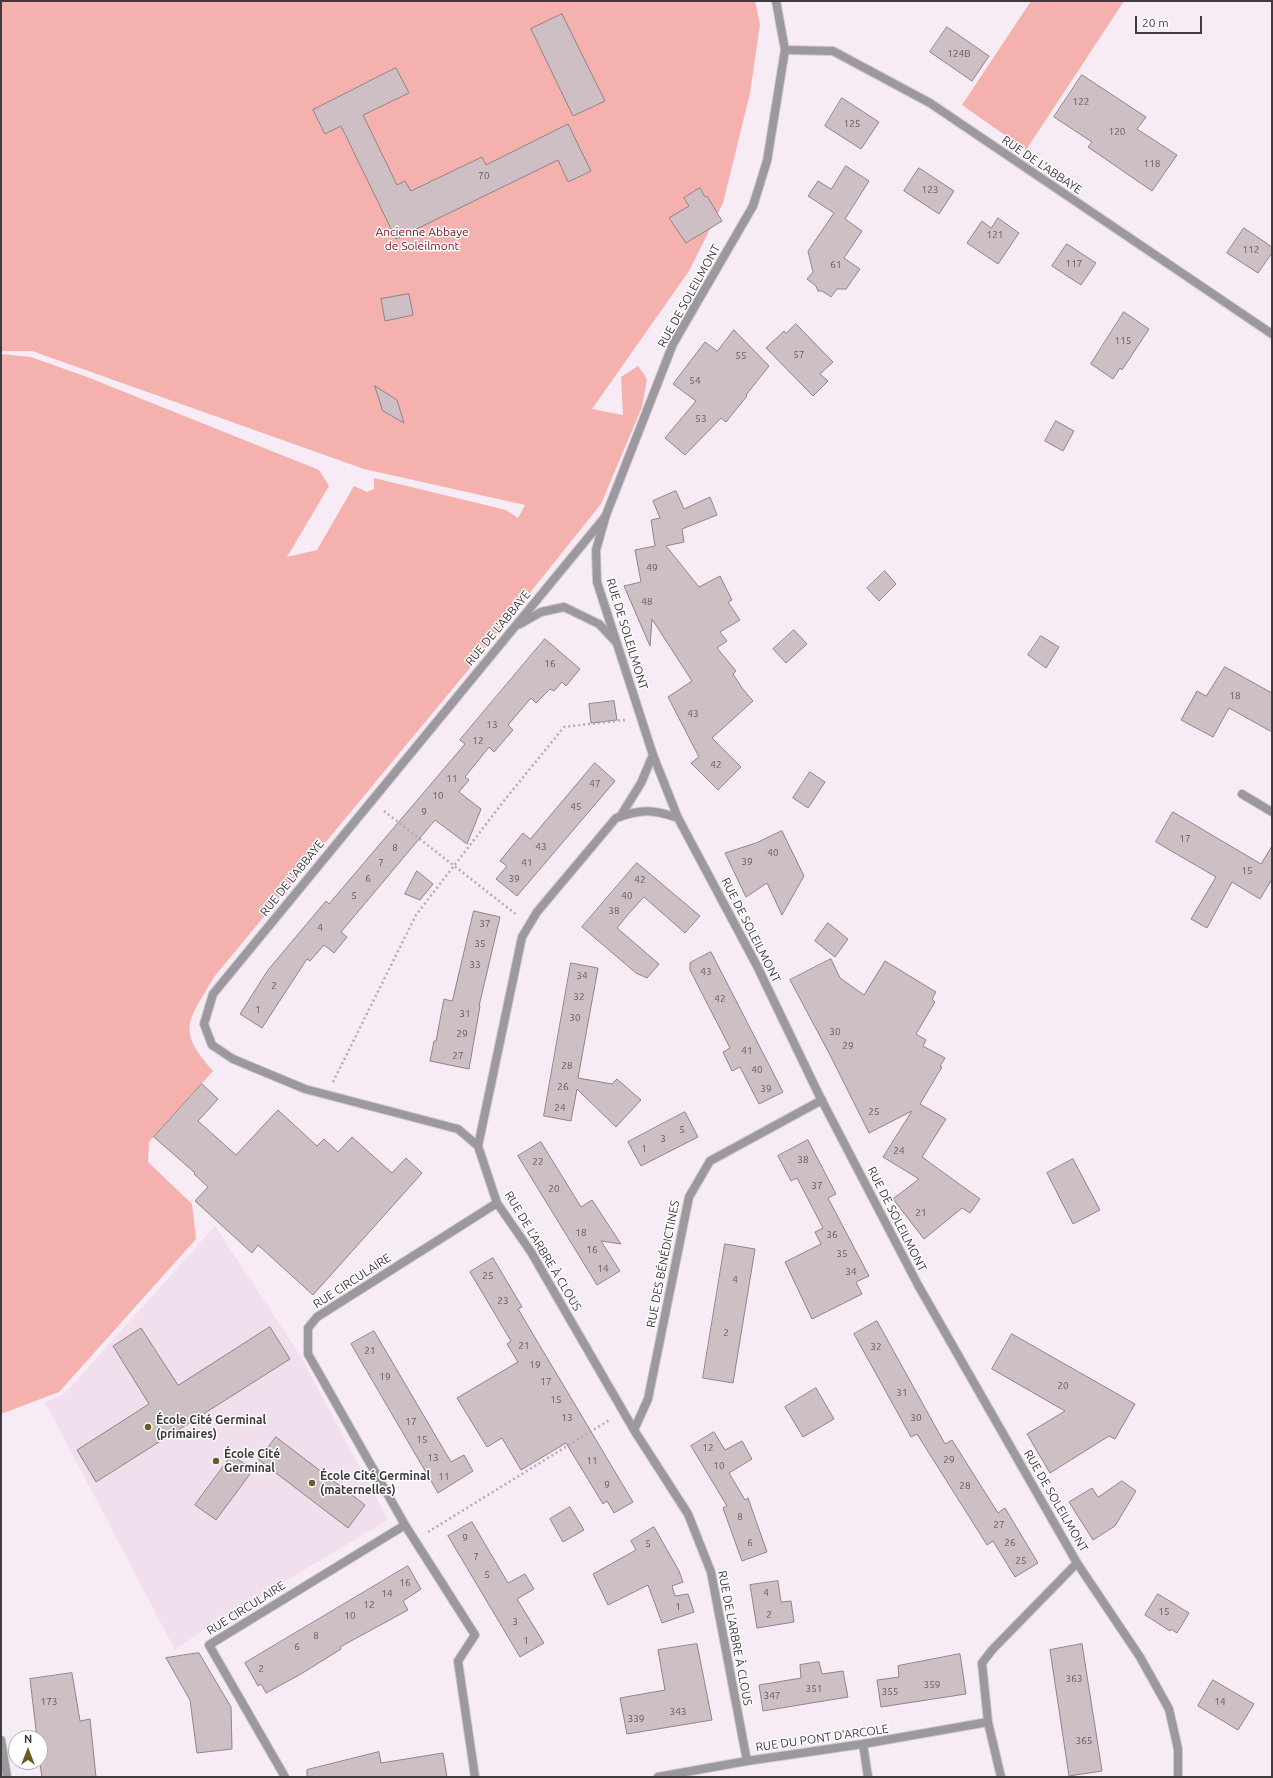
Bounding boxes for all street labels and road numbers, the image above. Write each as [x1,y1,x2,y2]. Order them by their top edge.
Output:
street label: RUE DE L'ABBAYE [999,133,1085,197]
street label: RUE DE SOLEILMONT [655,242,723,350]
street label: RUE DE SOLEILMONT [603,577,651,691]
street label: RUE DE L'ABBAYE [462,588,534,668]
street label: RUE DE L'ABBAYE [257,837,327,919]
street label: RUE DE SOLEILMONT [718,875,784,985]
street label: RUE DE SOLEILMONT [864,1164,930,1274]
street label: RUE DE L'ARBRE À CLOUS [501,1188,585,1314]
street label: RUE DES BÉNÉDICTINES [644,1199,682,1329]
street label: RUE CIRCULAIRE [310,1250,394,1312]
street label: RUE DE SOLEILMONT [1021,1447,1091,1555]
street label: RUE DE L'ARBRE À CLOUS [715,1569,755,1707]
street label: RUE CIRCULAIRE [204,1578,288,1638]
street label: RUE DU PONT D'ARCOLE [755,1722,889,1754]

